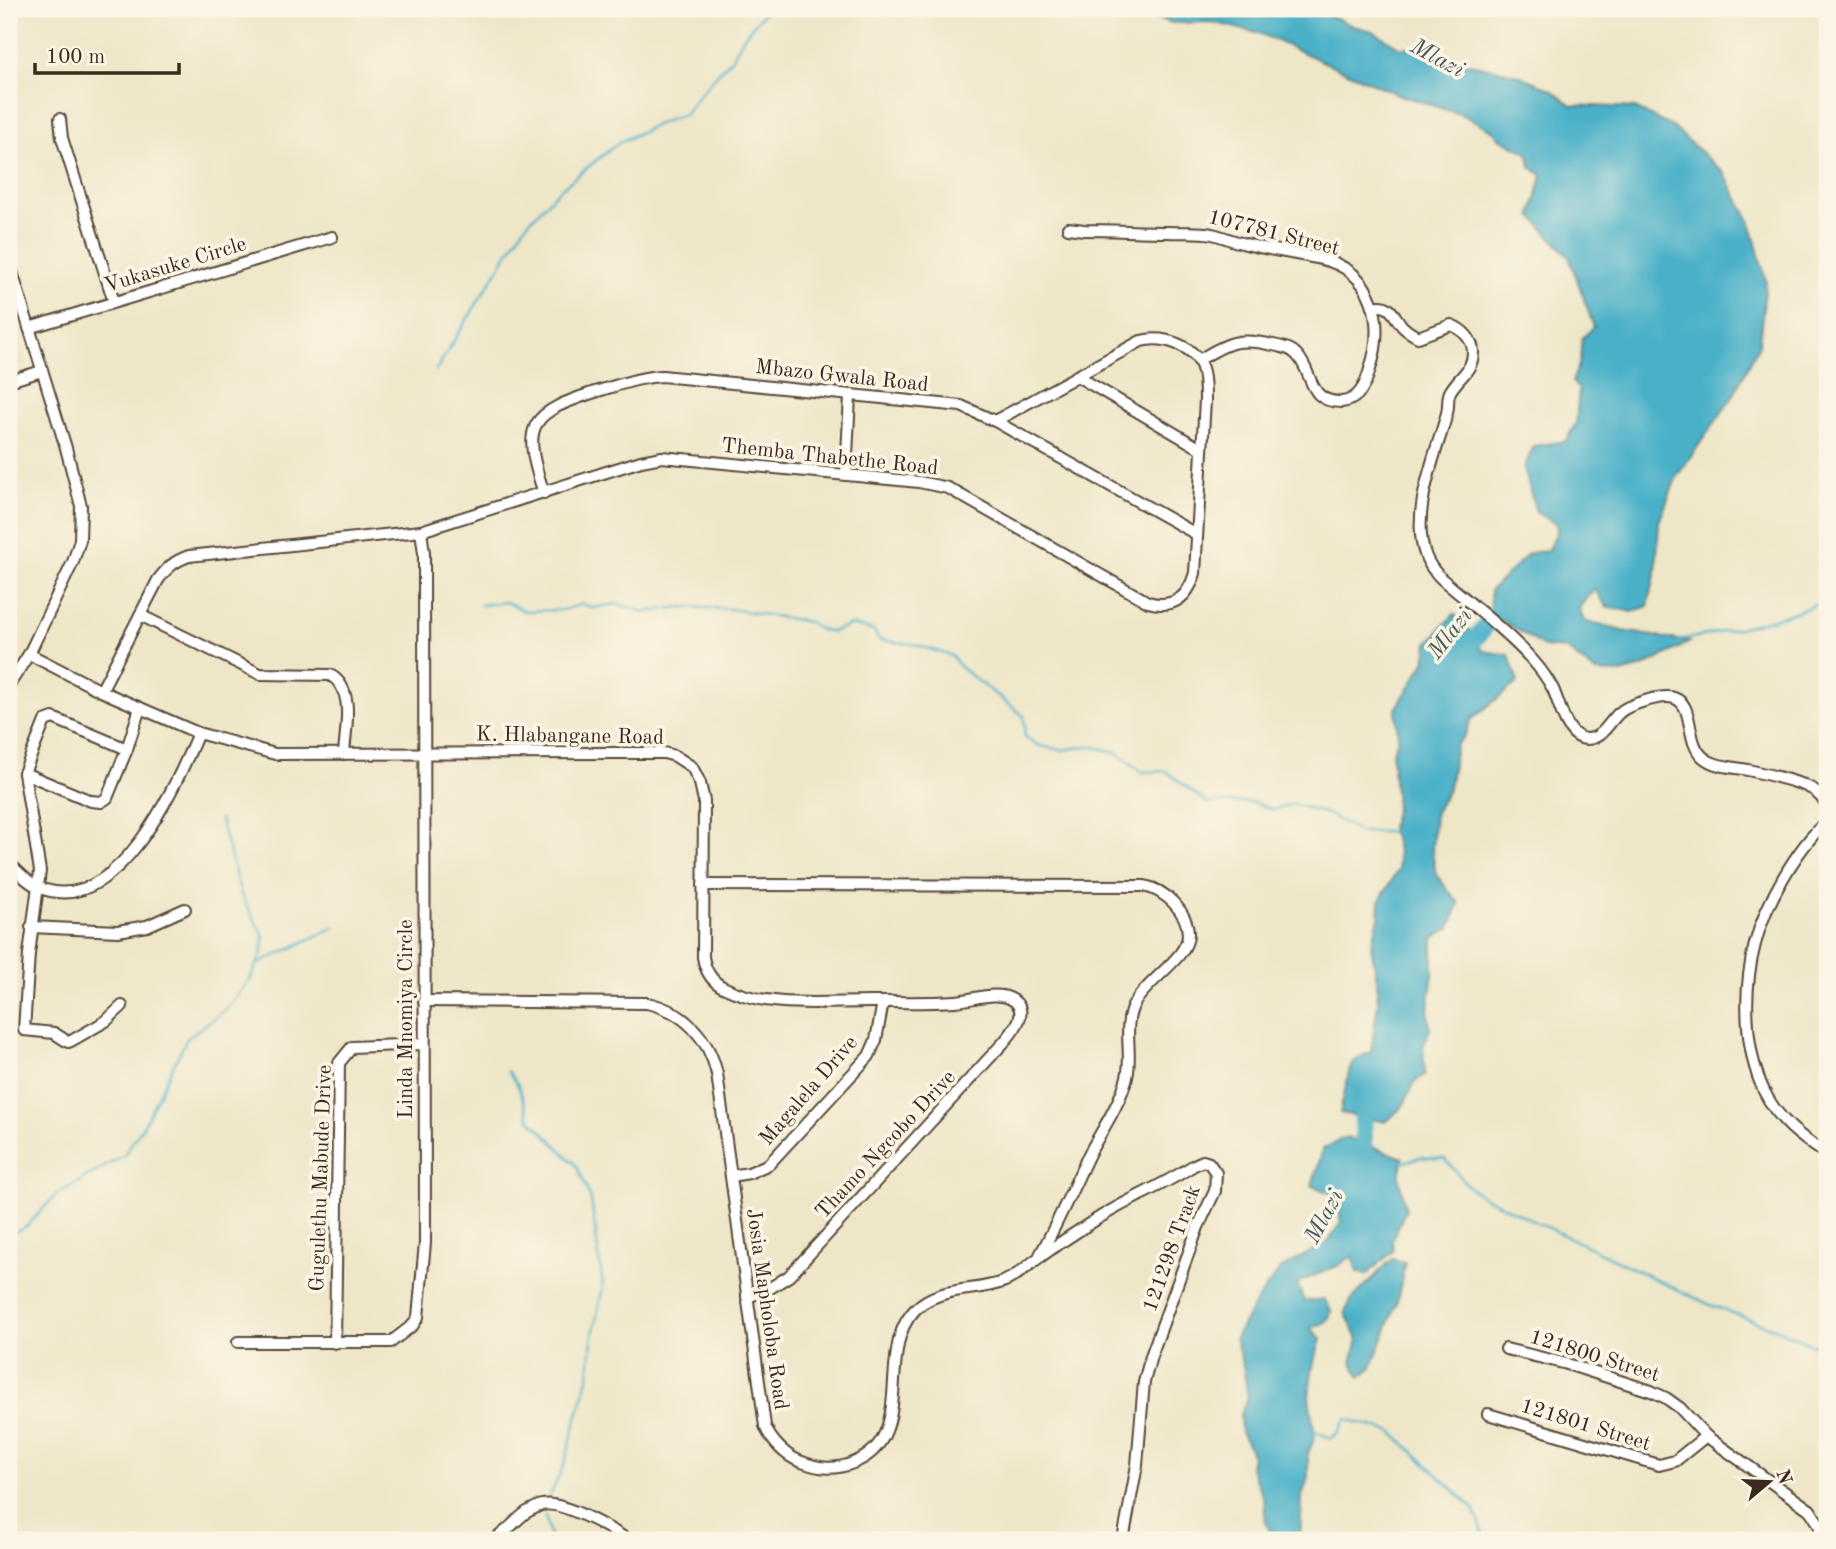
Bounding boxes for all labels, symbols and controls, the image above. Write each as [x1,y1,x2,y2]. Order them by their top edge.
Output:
scale bar [35,32,178,76]
water label: Mlazi [1406,34,1468,82]
text: 100 m [46,47,105,68]
street label: 107781 Street [1206,207,1341,260]
street label: Vukasuke Circle [102,234,249,297]
street label: Mbazo Gwala Road [754,357,930,396]
street label: Themba Thabethe Road [720,436,939,479]
water label: Mlazi [1423,604,1477,664]
street label: K. Hlabangane Road [476,724,664,749]
street label: Linda Mnomiya Circle [396,919,417,1119]
street label: Magalela Drive [756,1032,862,1150]
street label: Gugulethu Mabude Drive [307,1064,336,1292]
street label: Thamo Ngcobo Drive [812,1067,960,1223]
street label: 121298 Track [1140,1182,1205,1315]
water label: Mlazi [1300,1186,1348,1248]
street label: Josia Mapholoba Road [742,1207,791,1411]
street label: 121800 Street [1527,1327,1662,1386]
street label: 121801 Street [1518,1396,1653,1455]
north arrow [1734,1448,1804,1518]
text: N [1771,1467,1794,1488]

